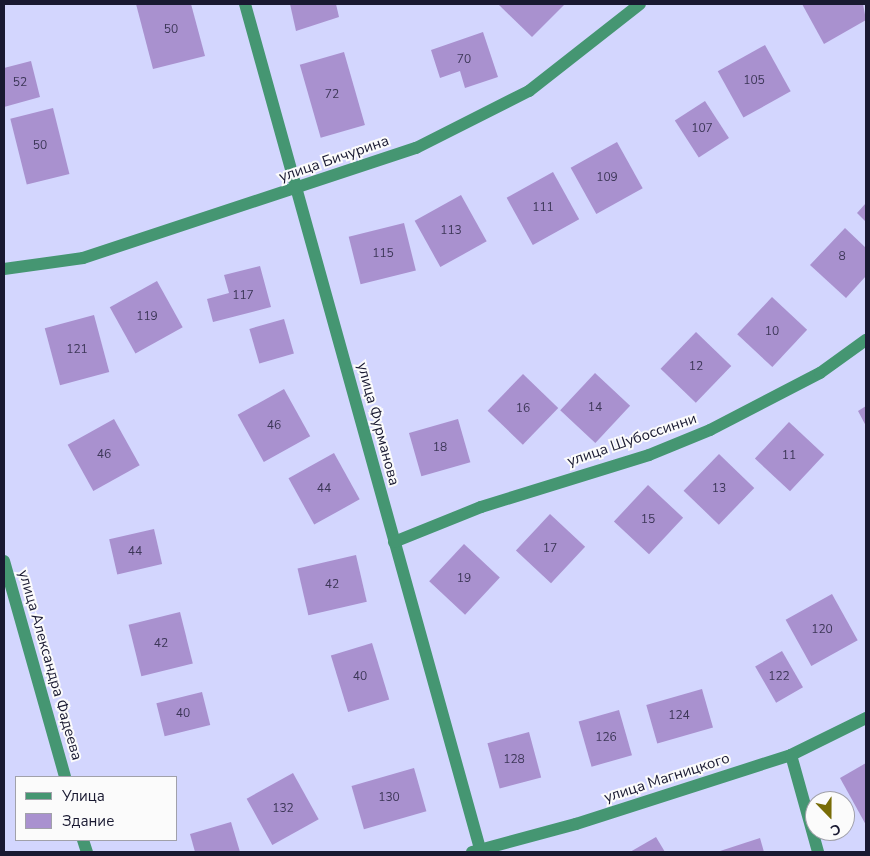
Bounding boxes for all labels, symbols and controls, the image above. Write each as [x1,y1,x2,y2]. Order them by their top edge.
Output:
house number: 50 [164,23,178,37]
house number: 70 [457,53,471,67]
house number: 105 [743,74,765,88]
house number: 52 [13,76,27,90]
house number: 72 [325,88,339,102]
house number: 107 [691,122,713,136]
street label: улица Бичурина [277,132,391,186]
house number: 50 [33,139,47,153]
house number: 109 [596,171,618,185]
house number: 111 [532,201,554,215]
house number: 113 [440,224,462,238]
house number: 115 [372,247,394,261]
house number: 8 [838,250,846,264]
house number: 117 [232,289,254,303]
house number: 119 [136,310,158,324]
house number: 10 [765,325,779,339]
house number: 121 [66,343,88,357]
street label: улица Фурманова [353,360,403,488]
house number: 12 [689,360,703,374]
house number: 14 [588,401,602,415]
house number: 16 [516,402,530,416]
street label: улица Шубоссинни [565,409,699,471]
house number: 46 [267,419,281,433]
house number: 18 [433,441,447,455]
house number: 46 [97,448,111,462]
house number: 11 [782,449,796,463]
house number: 44 [317,482,331,496]
house number: 13 [712,482,726,496]
house number: 15 [641,513,655,527]
house number: 17 [543,542,557,556]
house number: 44 [128,545,142,559]
street label: улица Александра Фадеева [14,568,86,762]
house number: 19 [457,572,471,586]
house number: 42 [325,578,339,592]
house number: 120 [811,623,833,637]
house number: 42 [154,637,168,651]
house number: 40 [353,670,367,684]
house number: 122 [768,670,790,684]
house number: 40 [176,707,190,721]
house number: 124 [668,709,690,723]
house number: 126 [595,731,617,745]
street label: улица Магницкого [602,749,732,807]
house number: 128 [503,753,525,767]
legend [15,776,178,841]
text: Улица [62,786,105,806]
house number: 130 [378,791,400,805]
north arrow [805,791,855,841]
house number: 132 [272,802,294,816]
text: Здание [62,811,114,831]
text: С [827,819,843,840]

